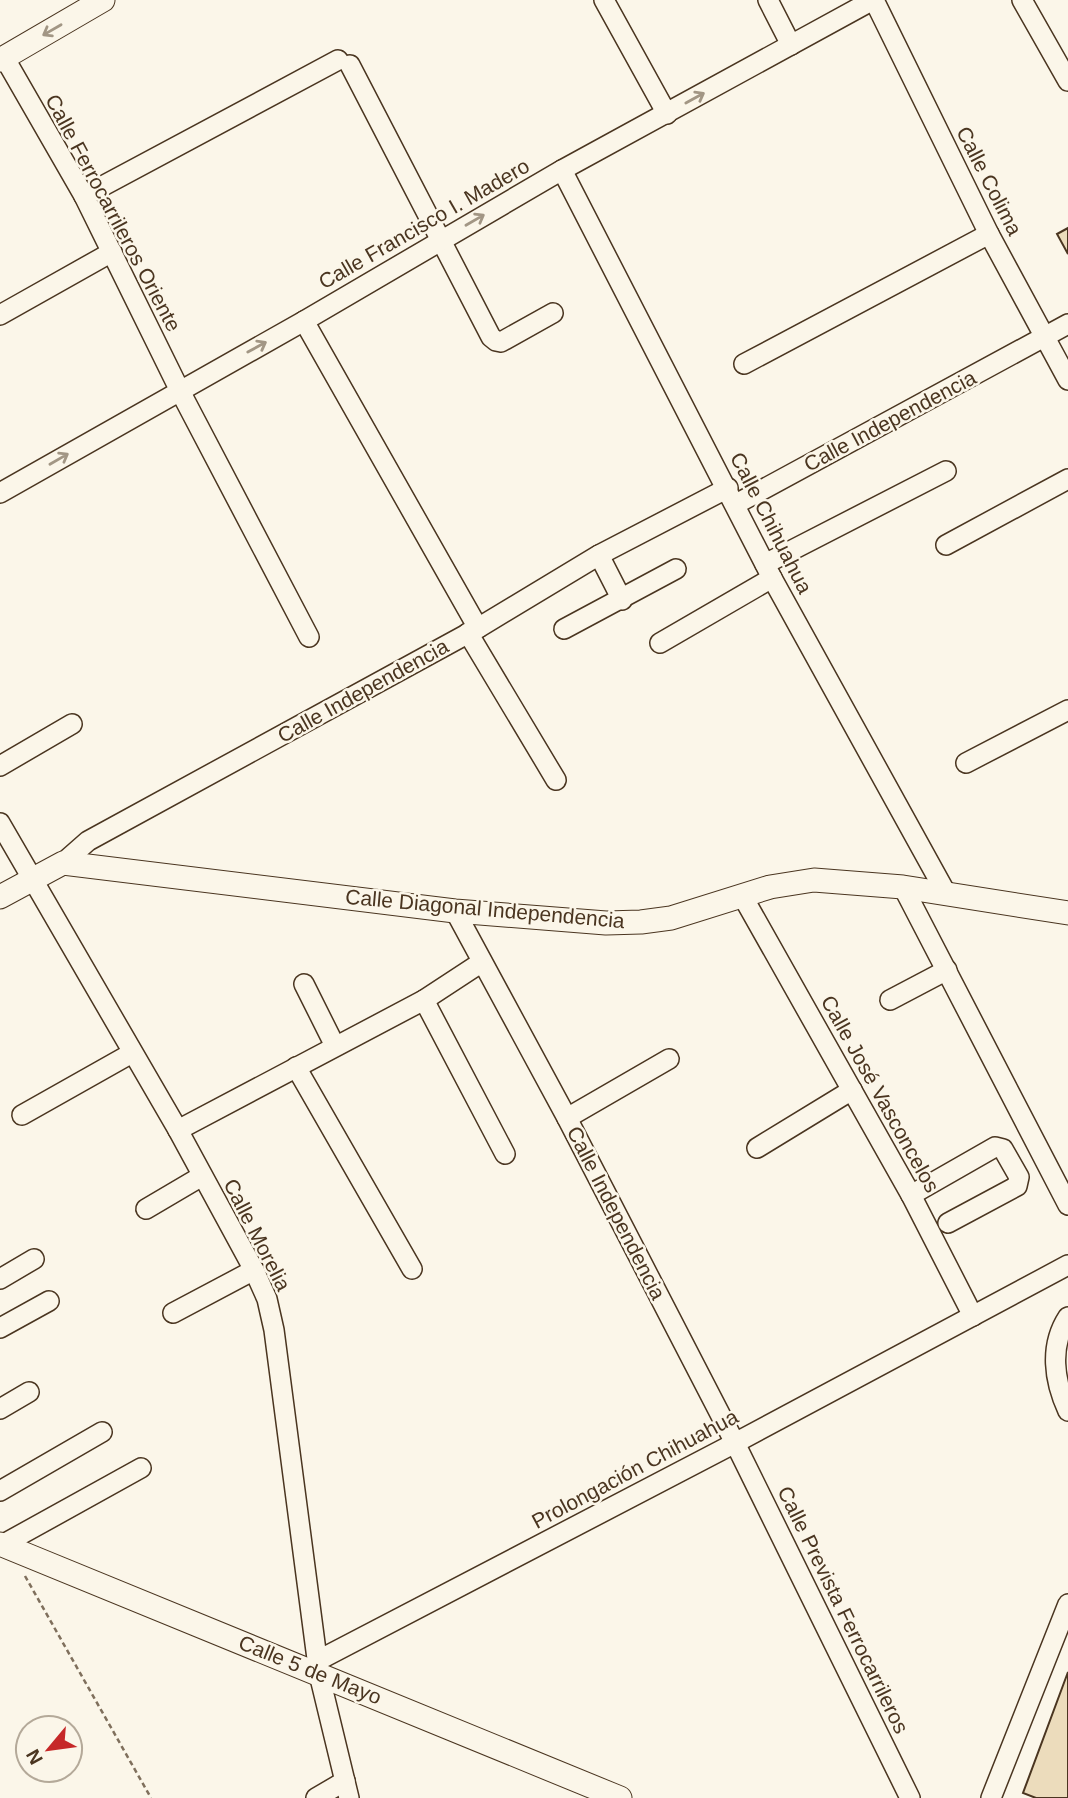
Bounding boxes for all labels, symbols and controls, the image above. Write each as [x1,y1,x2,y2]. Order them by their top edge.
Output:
one-way arrow [42,23,62,37]
street label: Calle Ferrocarrileros Oriente [41,90,186,335]
one-way arrow [685,91,705,105]
street label: Calle Colima [952,123,1027,239]
street label: Calle Francisco I. Madero [314,154,533,293]
one-way arrow [465,213,485,227]
one-way arrow [247,340,267,354]
street label: Calle Independencia [800,365,980,476]
street label: Calle Chihuahua [726,448,817,597]
one-way arrow [49,452,69,466]
street label: Calle Independencia [273,634,452,747]
street label: Calle Diagonal Independencia [344,885,626,932]
street label: Calle José Vasconcelos [817,991,944,1196]
street label: Calle Independencia [563,1122,670,1304]
street label: Calle Morelia [219,1175,296,1295]
street label: Prolongación Chihuahua [528,1404,742,1533]
street label: Calle Prevista Ferrocarrileros [774,1483,913,1737]
street label: Calle 5 de Mayo [236,1630,385,1709]
north arrow [14,1714,84,1784]
text: N [22,1746,47,1768]

